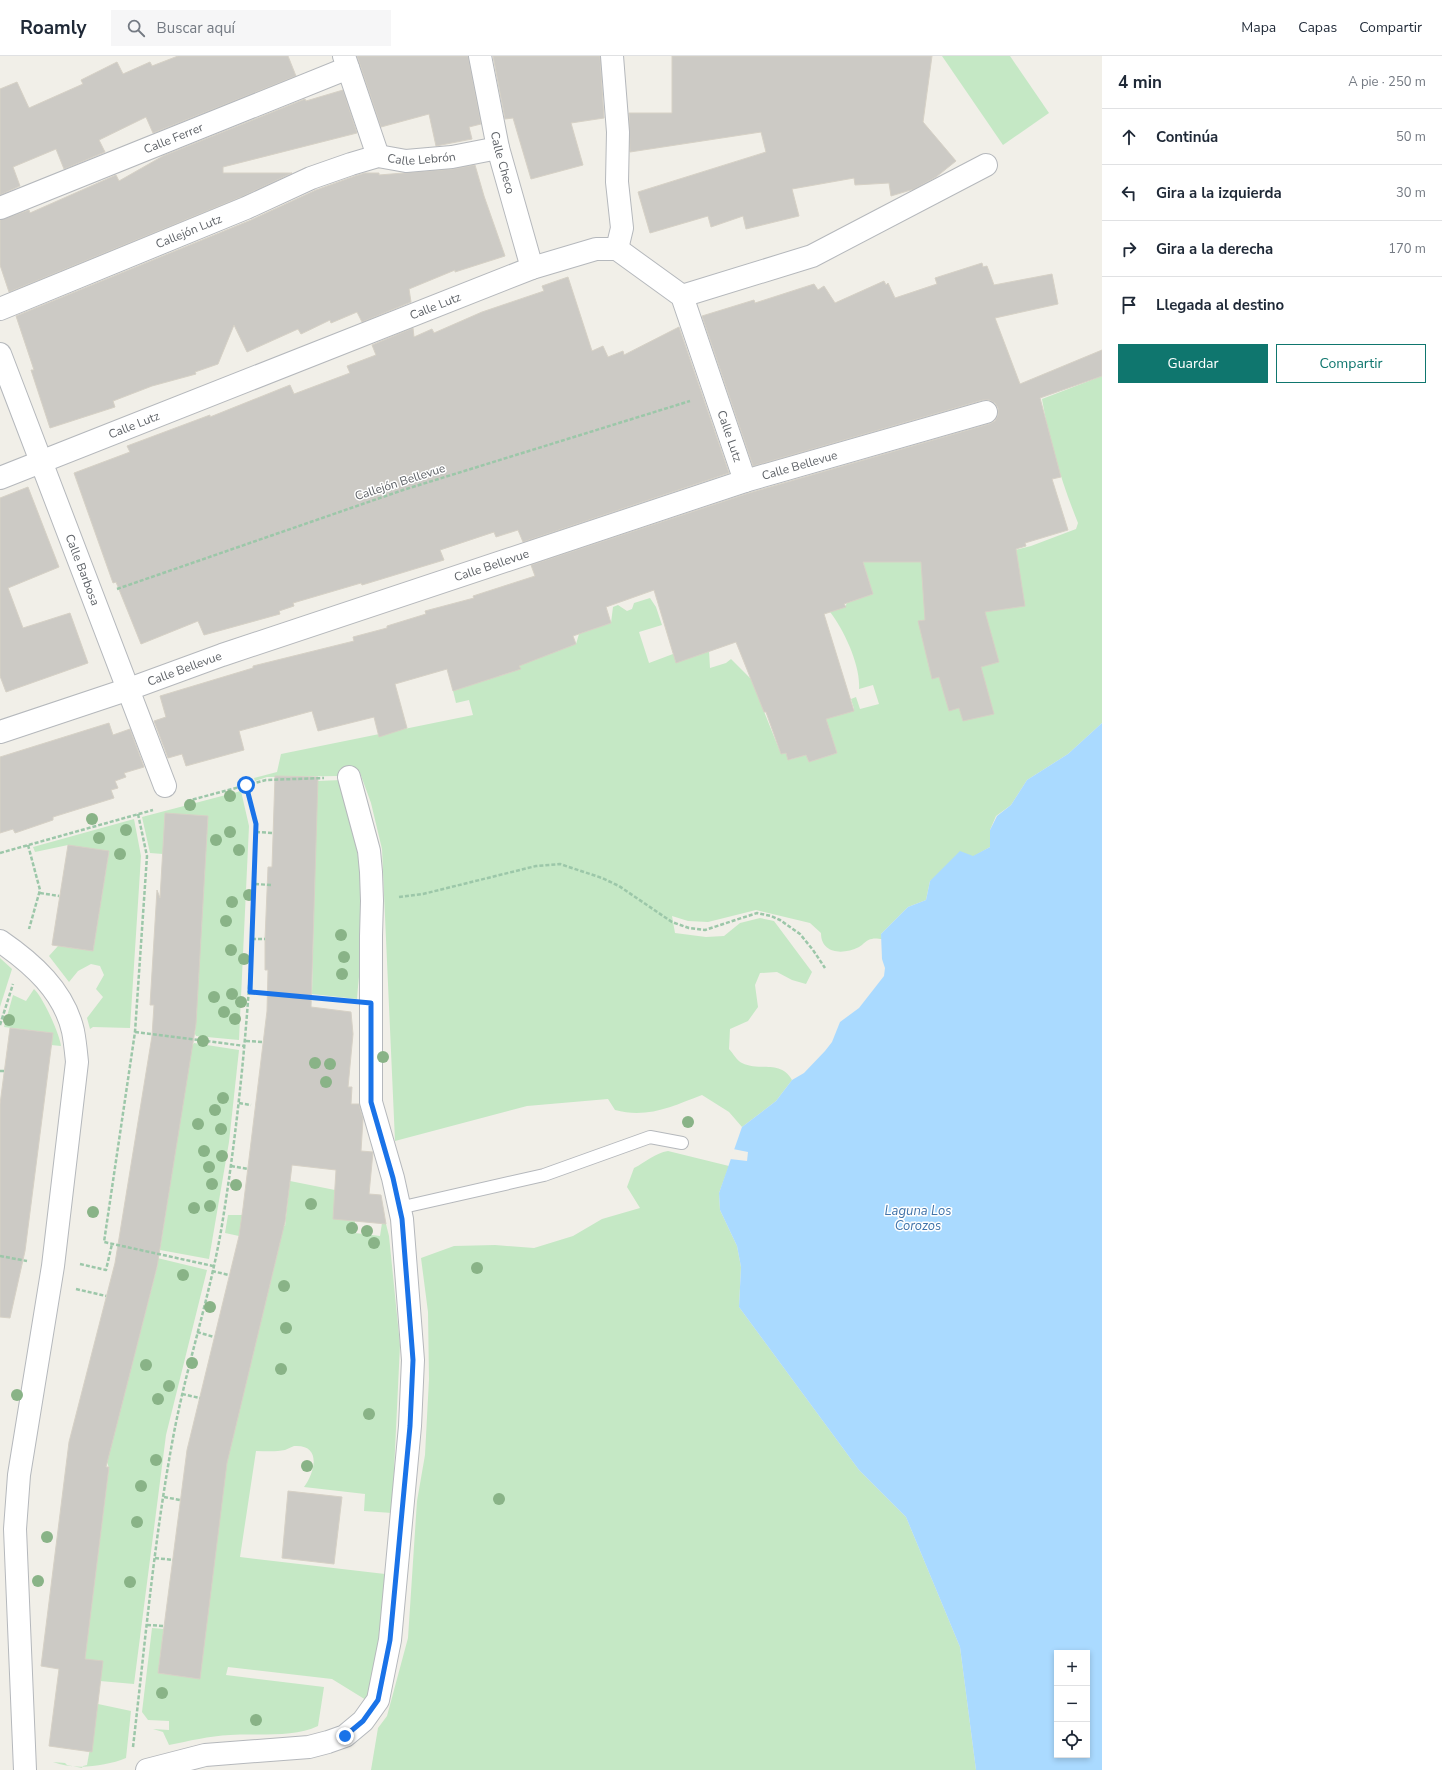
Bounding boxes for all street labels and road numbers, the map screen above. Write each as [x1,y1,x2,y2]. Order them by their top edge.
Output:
street label: Calle Ferrer [141,119,206,157]
street label: Calle Checo [487,130,519,196]
street label: Calle Lebrón [386,148,457,169]
street label: Callejón Lutz [153,211,225,252]
street label: Calle Lutz [407,289,464,323]
street label: Calle Lutz [106,408,162,442]
street label: Calle Lutz [714,408,746,465]
street label: Calle Bellevue [760,447,839,484]
street label: Callejón Bellevue [353,460,447,504]
street label: Calle Barbosa [61,532,103,608]
street label: Calle Bellevue [452,545,531,585]
street label: Calle Bellevue [145,648,224,690]

